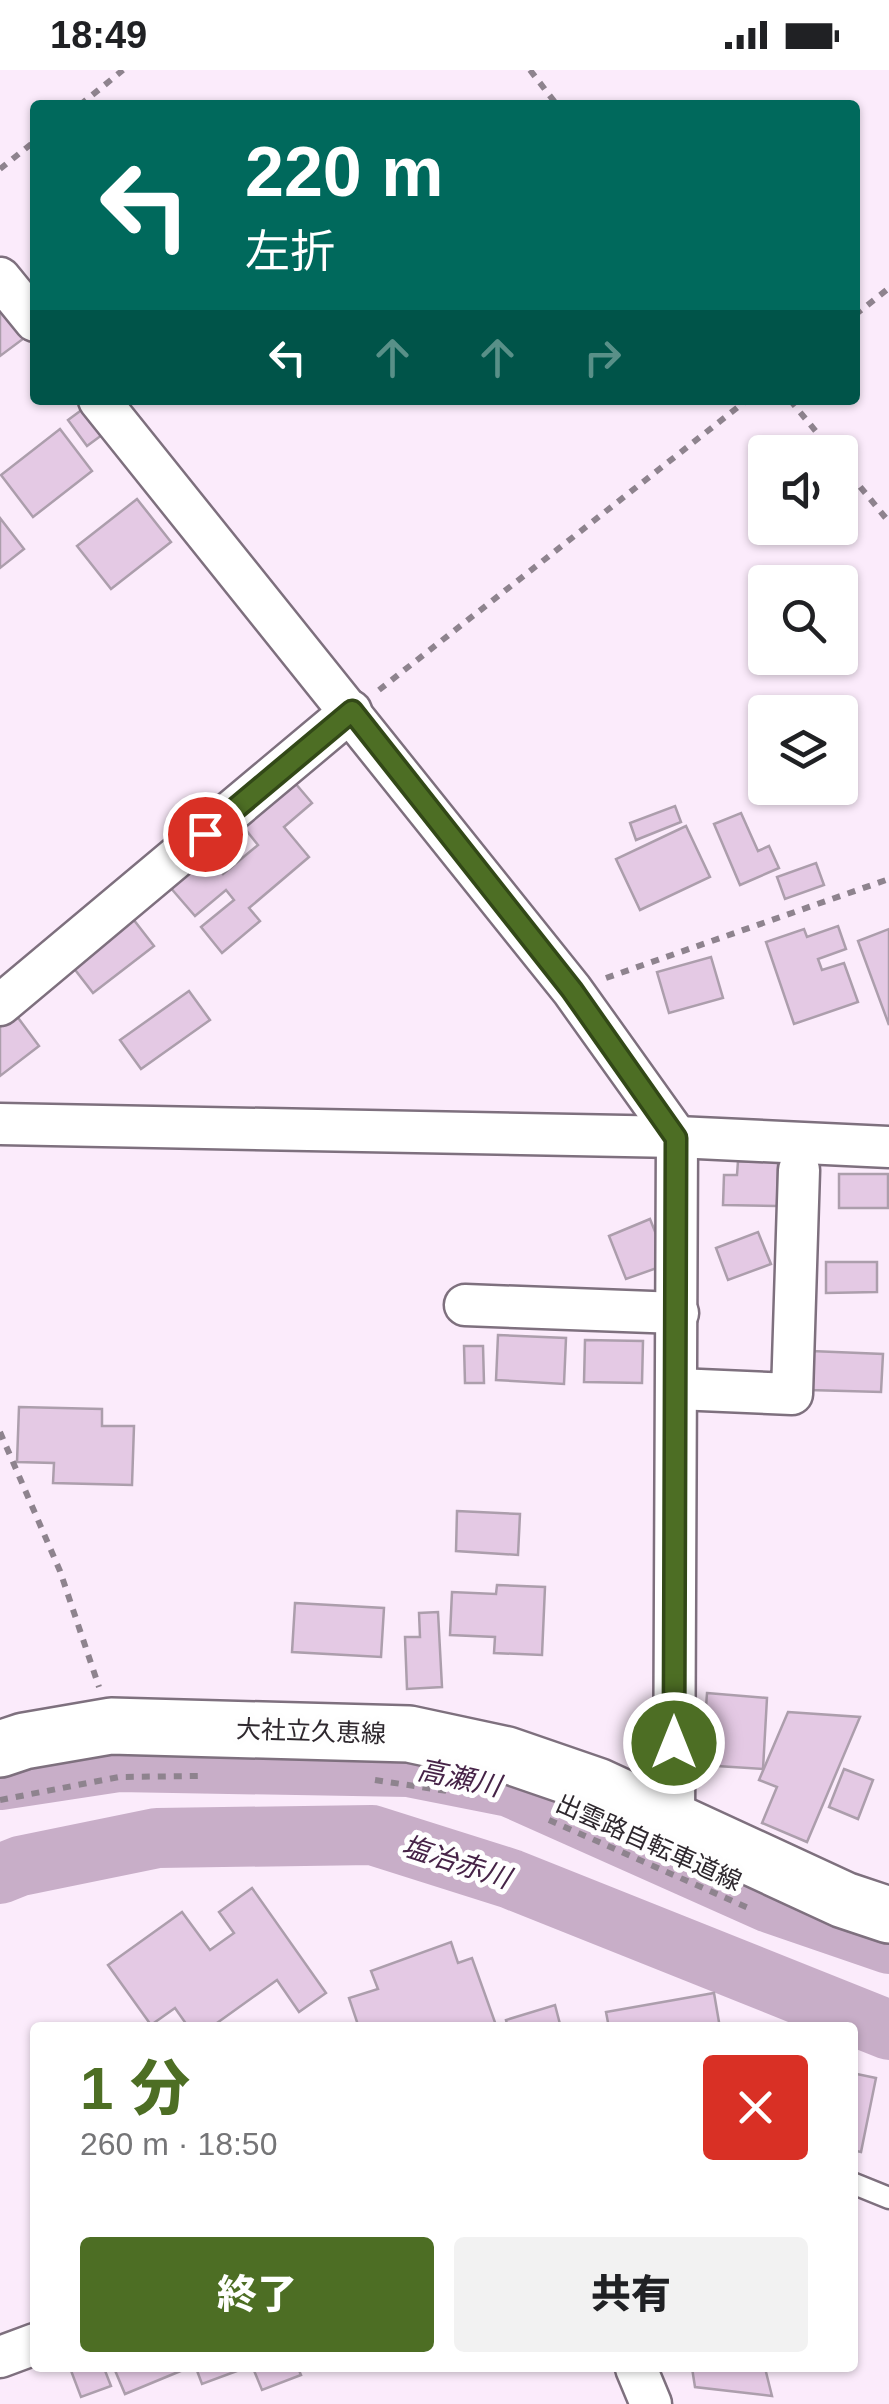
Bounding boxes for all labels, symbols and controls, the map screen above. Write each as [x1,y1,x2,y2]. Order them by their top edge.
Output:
text: 18:49 [50,14,147,56]
text: 220 m [245,133,443,211]
icon: left [80,140,210,270]
text: 左折 [245,226,335,277]
icon: left [260,330,315,385]
icon: ahead [365,330,420,385]
icon: ahead [470,330,525,385]
icon: right [575,330,630,385]
map controls [748,435,858,805]
button: sound [748,435,858,545]
button: search [748,565,858,675]
button: layers [748,695,858,805]
pin [163,792,248,877]
icon: arrive [178,807,233,862]
position arrow [622,1691,726,1795]
street label: 大社立久恵線 [236,1714,386,1748]
water label: 高瀬川 [415,1754,506,1803]
street label: 出雲路自転車道線 [552,1789,746,1895]
water label: 塩冶赤川 [398,1830,517,1895]
text: 1 分 [80,2055,190,2122]
button: close [703,2055,808,2160]
text: 260 m · 18:50 [80,2126,277,2162]
button: 終了 [80,2237,434,2352]
button: 共有 [454,2237,808,2352]

